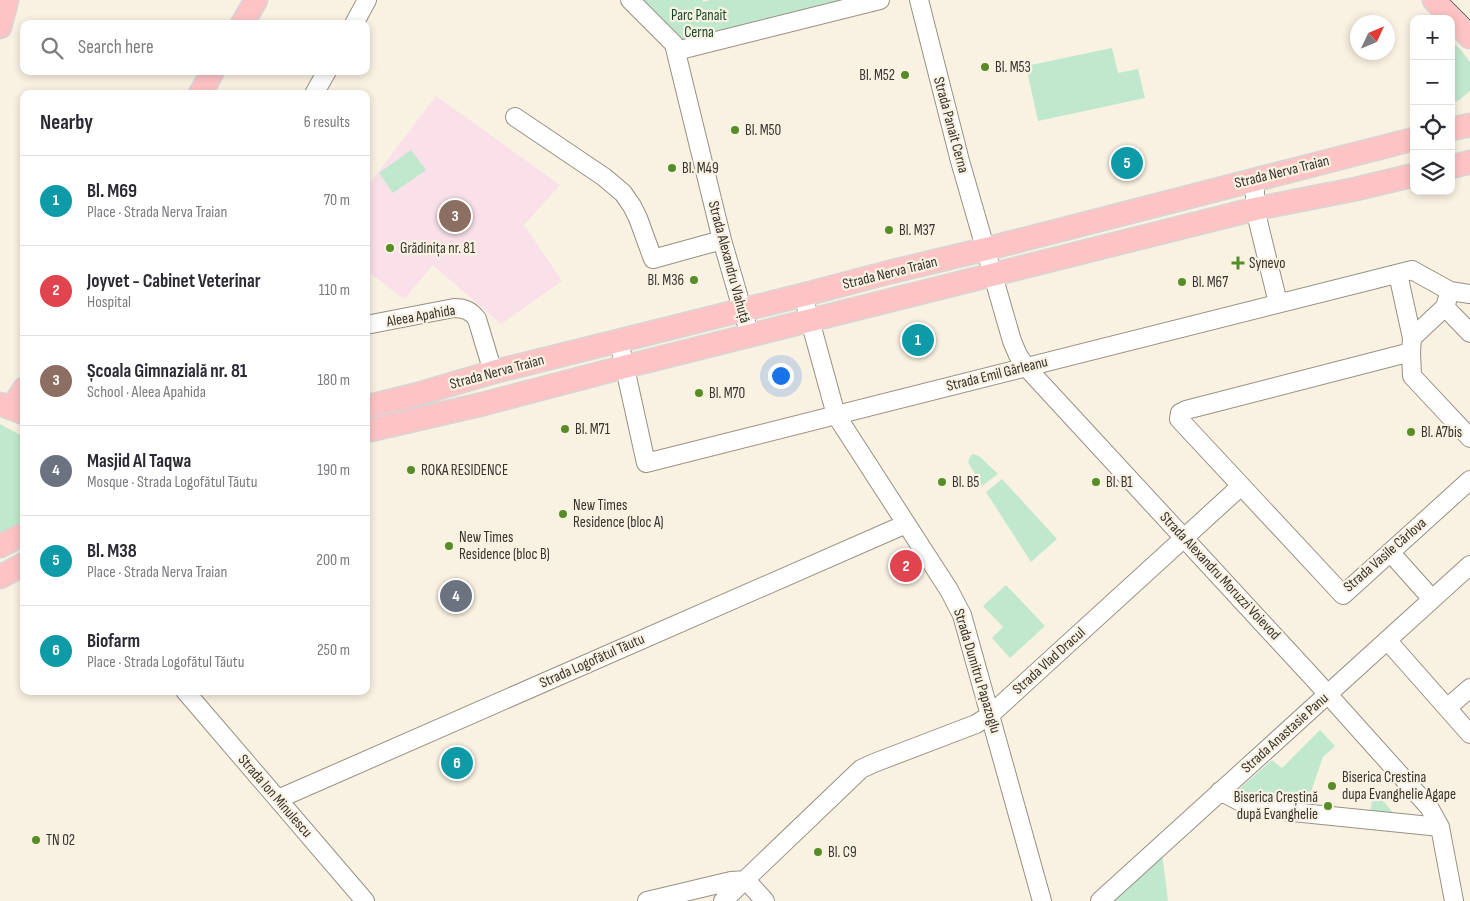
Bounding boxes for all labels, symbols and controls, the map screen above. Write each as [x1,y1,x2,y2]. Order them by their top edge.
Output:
park label: Parc Panait Cerna [671,6,727,42]
north arrow [1350,15,1395,60]
map controls [1410,15,1455,195]
button: + [1410,15,1455,60]
search box [20,20,370,75]
icon: search [38,34,66,62]
text: Search here [78,36,154,59]
place label: Bl. M53 [995,58,1031,77]
button: − [1410,60,1455,105]
marker: Bl. M53 [979,61,991,73]
place label: Bl. M52 [859,66,895,85]
marker: Bl. M52 [899,69,911,81]
street label: Strada Panait Cerna [929,75,973,175]
button: locate [1410,105,1455,150]
text: Nearby [40,110,93,135]
text: 6 results [304,113,350,132]
place label: Bl. M50 [745,121,781,140]
marker: Bl. M50 [729,124,741,136]
pin: 5 [1111,144,1143,182]
button: layers [1410,150,1455,195]
street label: Strada Nerva Traian [1233,151,1331,193]
place label: Bl. M49 [682,159,719,178]
marker: Bl. M49 [666,162,678,174]
text: Bl. M69 [87,180,137,203]
text: 1 [53,191,59,210]
text: 70 m [324,191,350,210]
pin: 3 [439,197,471,235]
street label: Strada Alexandru Vlahuță [704,199,755,325]
text: Place · Strada Nerva Traian [87,203,227,222]
place label: Bl. M37 [899,221,935,240]
marker: Bl. M37 [883,224,895,236]
place label: Grădinița nr. 81 [400,239,476,258]
marker: Grădinița nr. 81 [384,242,396,254]
street label: Strada Nerva Traian [841,252,939,294]
place label: Synevo [1249,254,1285,273]
marker: Synevo [1231,256,1245,270]
text: Joyvet - Cabinet Veterinar [87,270,261,293]
place label: Bl. M36 [648,271,684,290]
place label: Bl. M67 [1192,273,1228,292]
marker: Bl. M36 [688,274,700,286]
marker: Bl. M67 [1176,276,1188,288]
text: 2 [52,281,60,300]
text: 110 m [319,281,350,300]
text: Hospital [87,293,131,312]
street label: Aleea Apahida [384,301,457,332]
pin: 1 [902,321,934,359]
street label: Strada Nerva Traian [448,350,546,394]
street label: Strada Emil Gârleanu [944,352,1050,396]
text: Școala Gimnazială nr. 81 [87,360,247,383]
your location [768,363,794,389]
text: 3 [52,371,60,390]
text: 180 m [317,371,350,390]
text: School · Aleea Apahida [87,383,206,402]
place label: Bl. M70 [709,384,745,403]
marker: Bl. M70 [693,387,705,399]
place label: Bl. M71 [575,420,611,439]
marker: Bl. M71 [559,423,571,435]
place label: Bl. A7bis [1421,423,1462,442]
marker: Bl. A7bis [1405,426,1417,438]
text: Masjid Al Taqwa [87,450,191,473]
text: 4 [52,461,60,480]
text: 190 m [317,461,350,480]
place label: ROKA RESIDENCE [421,461,508,480]
marker: ROKA RESIDENCE [405,464,417,476]
text: Mosque · Strada Logofătul Tăutu [87,473,257,492]
place label: Bl. B5 [952,473,979,492]
place label: Bl. B1 [1106,473,1133,492]
marker: Bl. B5 [936,476,948,488]
marker: Bl. B1 [1090,476,1102,488]
place label: New Times Residence (bloc A) [573,496,664,532]
marker: New Times Residence (bloc A) [557,508,569,520]
street label: Strada Alexandru Moruzzi Voievod [1156,508,1284,644]
street label: Strada Vasile Cârlova [1340,514,1431,596]
place label: New Times Residence (bloc B) [459,528,550,564]
text: Bl. M38 [87,540,137,563]
marker: New Times Residence (bloc B) [443,540,455,552]
pin: 2 [890,547,922,585]
text: 5 [52,551,60,570]
text: 200 m [316,551,350,570]
text: Place · Strada Nerva Traian [87,563,227,582]
pin: 4 [440,577,472,615]
street label: Strada Dumitru Papazoglu [949,606,1005,736]
street label: Strada Vlad Dracul [1009,623,1089,699]
street label: Strada Logofătul Tăutu [537,629,647,693]
text: Biofarm [87,630,140,653]
text: 6 [52,641,60,660]
text: 250 m [317,641,350,660]
text: Place · Strada Logofătul Tăutu [87,653,244,672]
street label: Strada Anastasie Panu [1237,689,1333,777]
pin: 6 [441,744,473,782]
street label: Strada Ion Minulescu [234,750,316,842]
place label: Biserica Crestina dupa Evanghelie Agape [1342,768,1456,804]
marker: Biserica Crestina dupa Evanghelie Agape [1326,780,1338,792]
place label: Biserica Creștină după Evanghelie [1234,788,1318,824]
marker: Biserica Creștină după Evanghelie [1322,800,1334,812]
place label: TN 02 [46,831,75,850]
marker: TN 02 [30,834,42,846]
place label: Bl. C9 [828,843,857,862]
marker: Bl. C9 [812,846,824,858]

